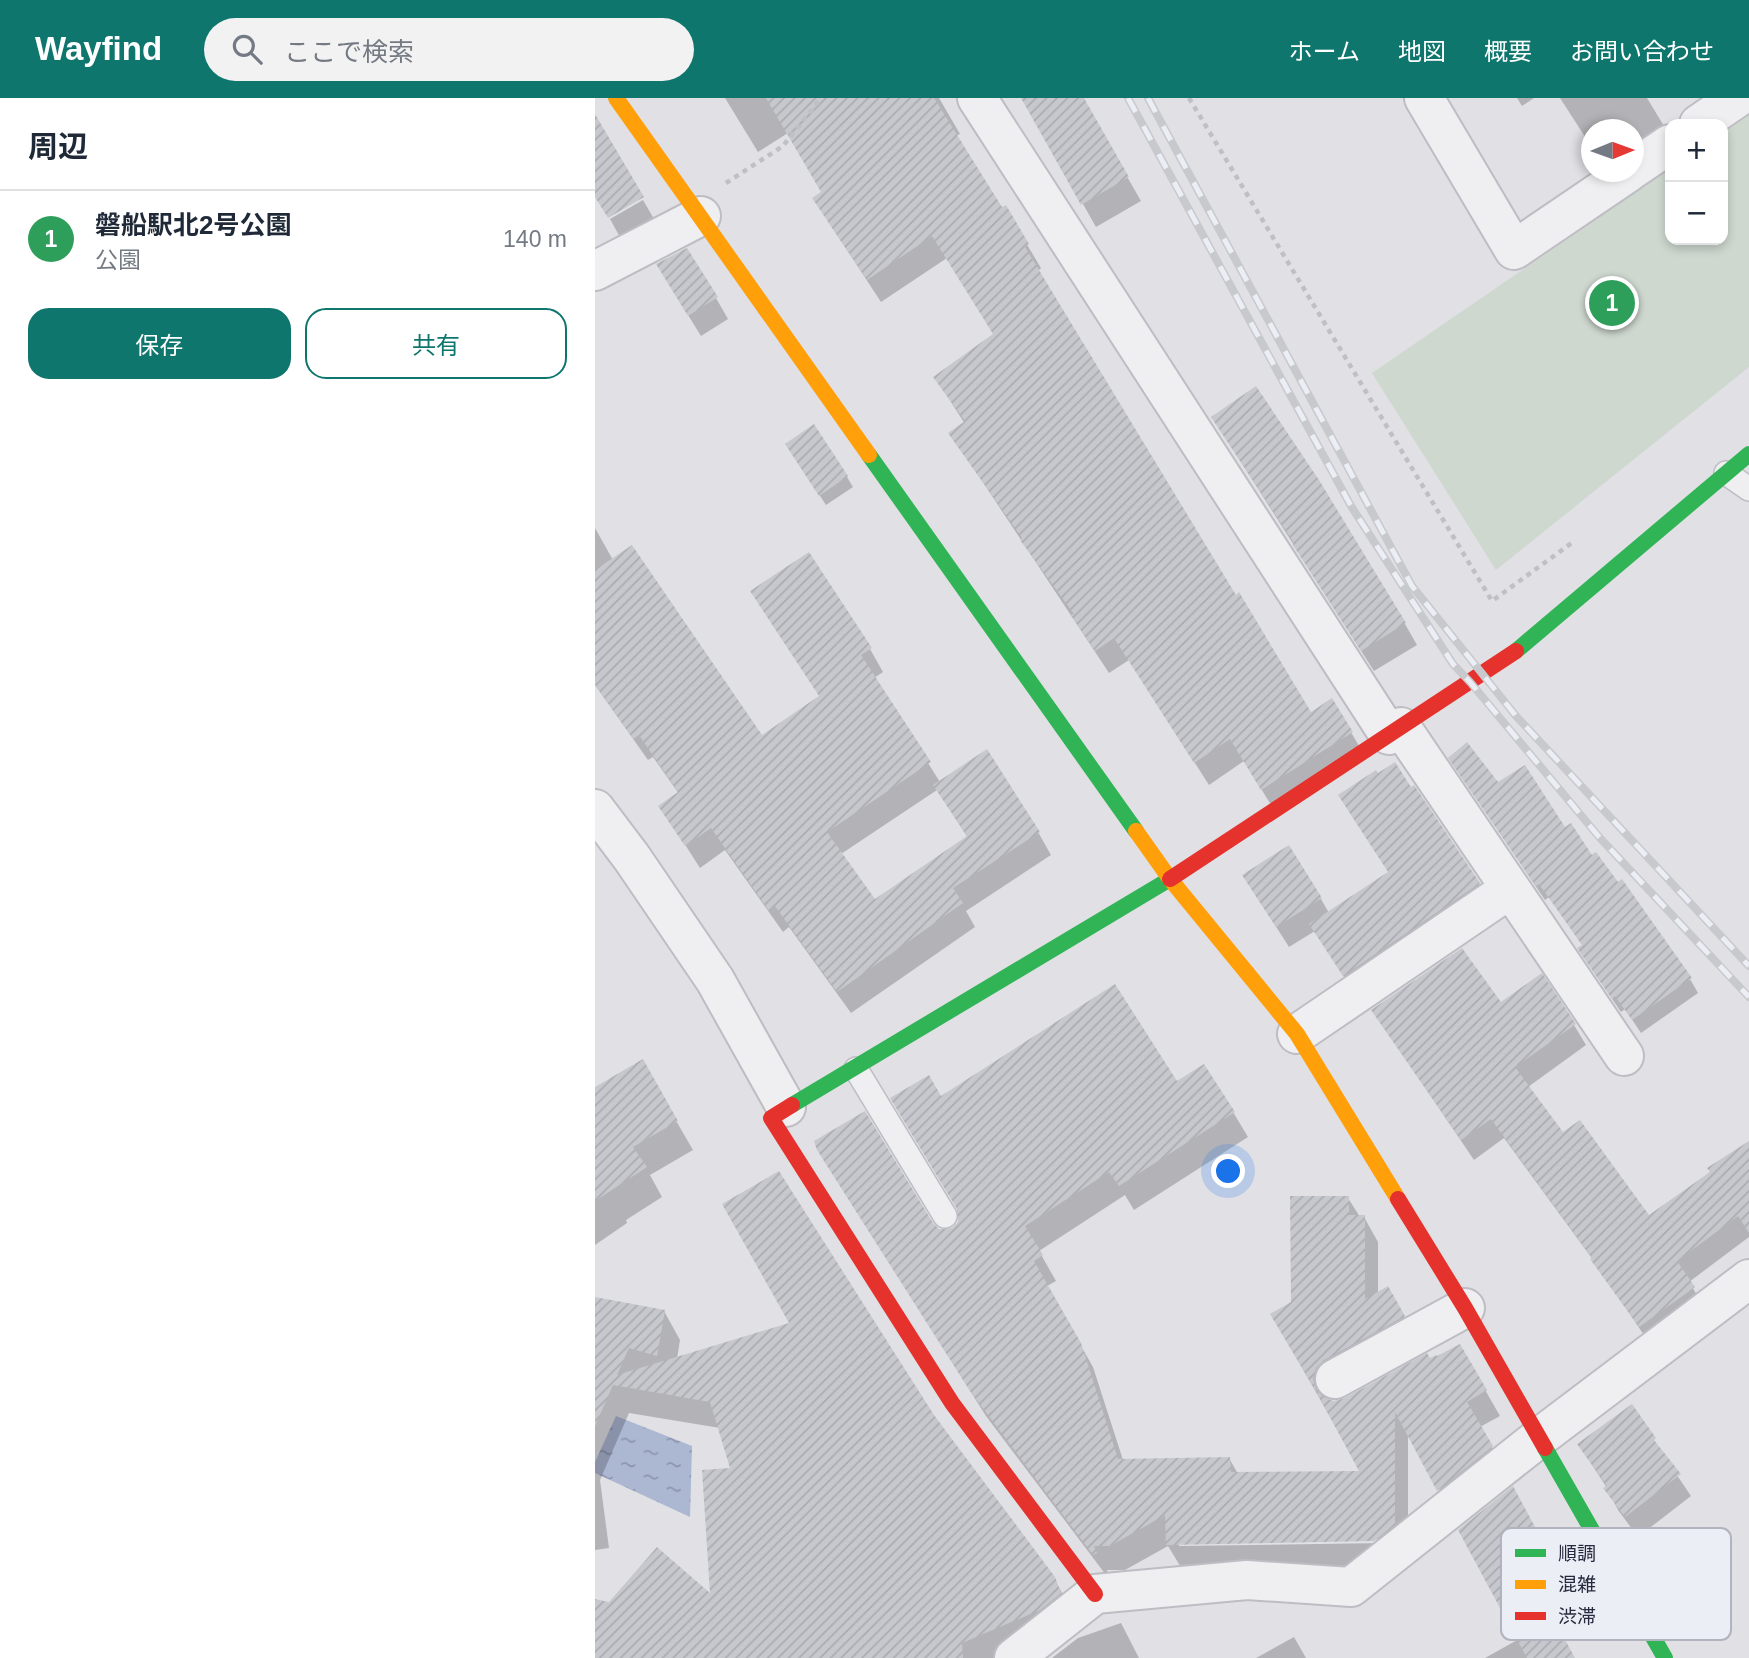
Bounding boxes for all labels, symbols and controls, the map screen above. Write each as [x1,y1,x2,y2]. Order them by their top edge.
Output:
search box [204,18,694,81]
text: Wayfind [35,30,162,67]
icon: search [228,30,266,68]
text: ここで検索 [284,37,414,67]
text: ホーム [1289,38,1360,65]
text: 地図 [1398,38,1446,65]
text: 概要 [1484,38,1532,65]
text: お問い合わせ [1570,38,1714,65]
north arrow [1581,119,1644,182]
map controls [1665,119,1728,245]
button: + [1665,119,1728,182]
text: 周辺 [28,130,88,163]
button: − [1665,182,1728,245]
text: 磐船駅北2号公園 [95,210,291,240]
text: 1 [45,226,57,252]
text: 140 m [503,226,567,252]
text: 公園 [95,247,141,273]
pin: 1 [1589,277,1635,329]
button: 保存 [28,308,291,379]
button: 共有 [305,308,567,379]
your location [1211,1154,1245,1188]
legend [1501,1528,1731,1640]
text: 順調 [1558,1543,1596,1564]
text: 混雑 [1558,1574,1596,1595]
text: 渋滞 [1558,1606,1596,1627]

